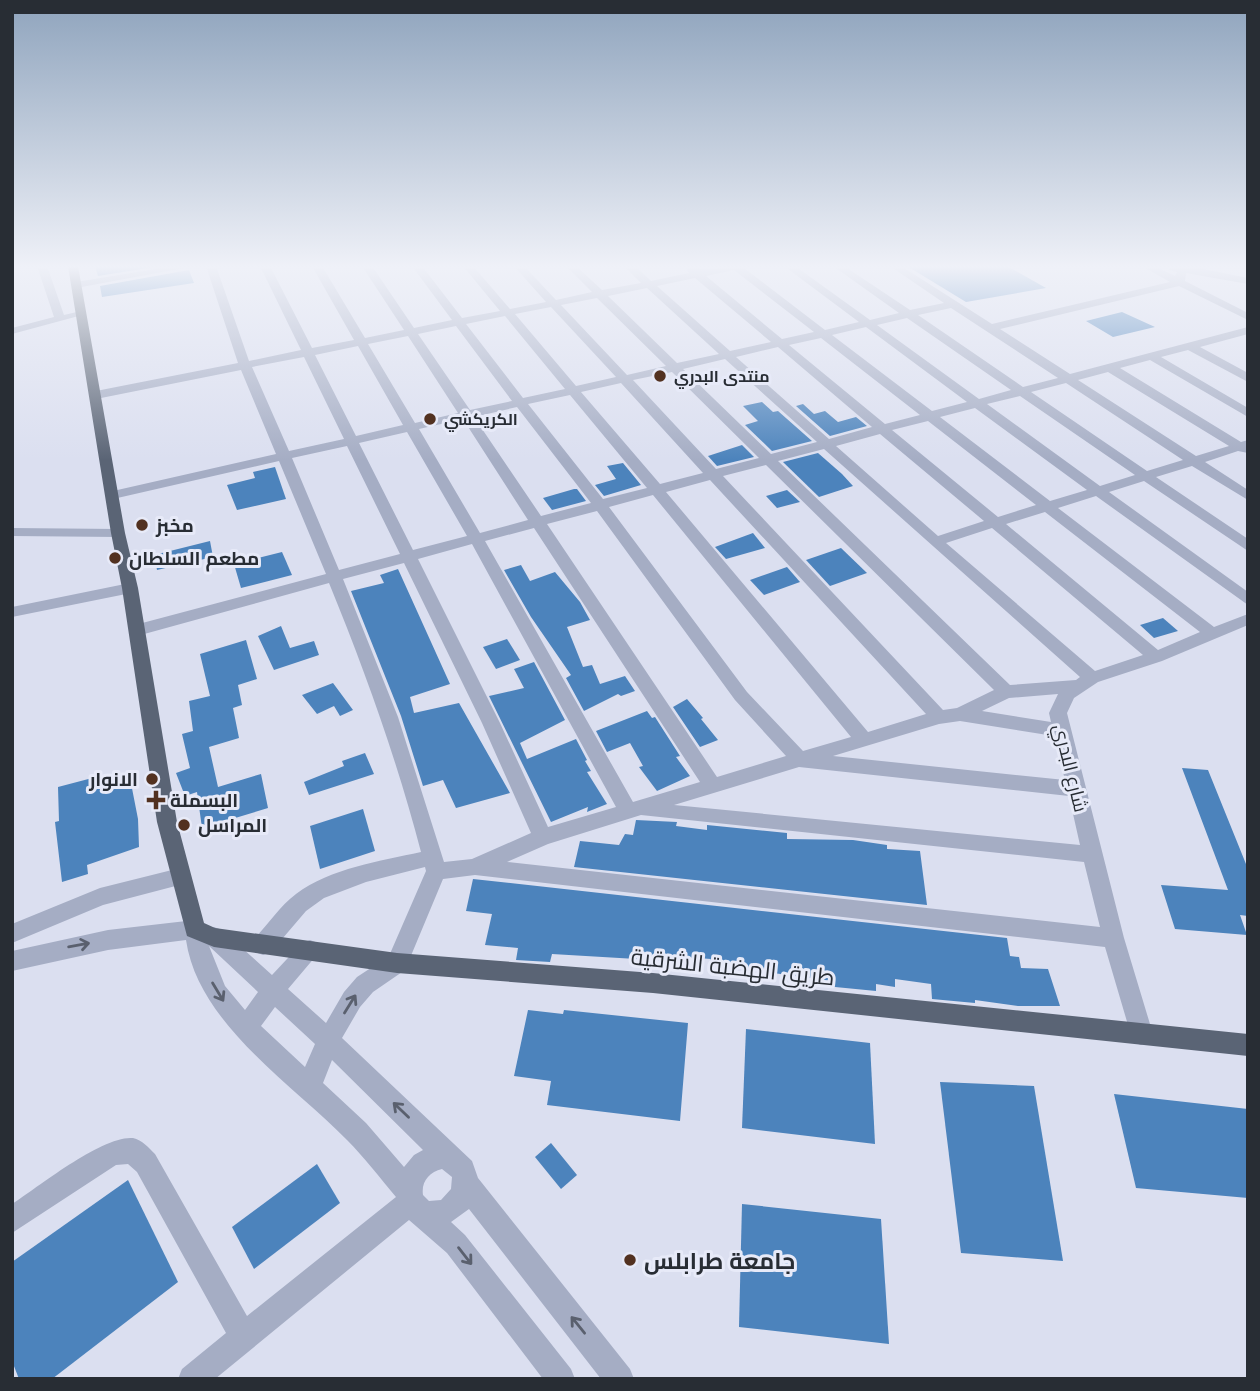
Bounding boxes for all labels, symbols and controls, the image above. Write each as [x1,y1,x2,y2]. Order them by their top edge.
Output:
place label: منتدى البدري [674,365,770,389]
marker: منتدى البدري [652,368,668,384]
place label: الكريكشي [444,408,518,432]
marker: الكريكشي [422,411,438,427]
place label: مخبز [155,512,194,538]
marker: مخبز [134,517,150,533]
place label: مطعم السلطان [129,545,259,572]
marker: مطعم السلطان [107,550,123,566]
street label: شارع البدري [1046,721,1094,815]
place label: الانوار [88,766,138,792]
marker: الانوار [144,771,160,787]
place label: البسملة [170,787,238,813]
marker: البسملة [148,792,164,808]
place label: المراسل [198,812,267,838]
marker: المراسل [176,817,192,833]
one-way arrow [67,938,90,952]
street label: طريق الهضبة الشرقية [630,939,836,993]
one-way arrow [211,982,226,1001]
one-way arrow [343,995,357,1015]
one-way arrow [392,1102,409,1119]
place label: جامعة طرابلس [644,1244,795,1276]
one-way arrow [458,1246,473,1265]
marker: جامعة طرابلس [622,1252,638,1268]
one-way arrow [571,1316,586,1334]

